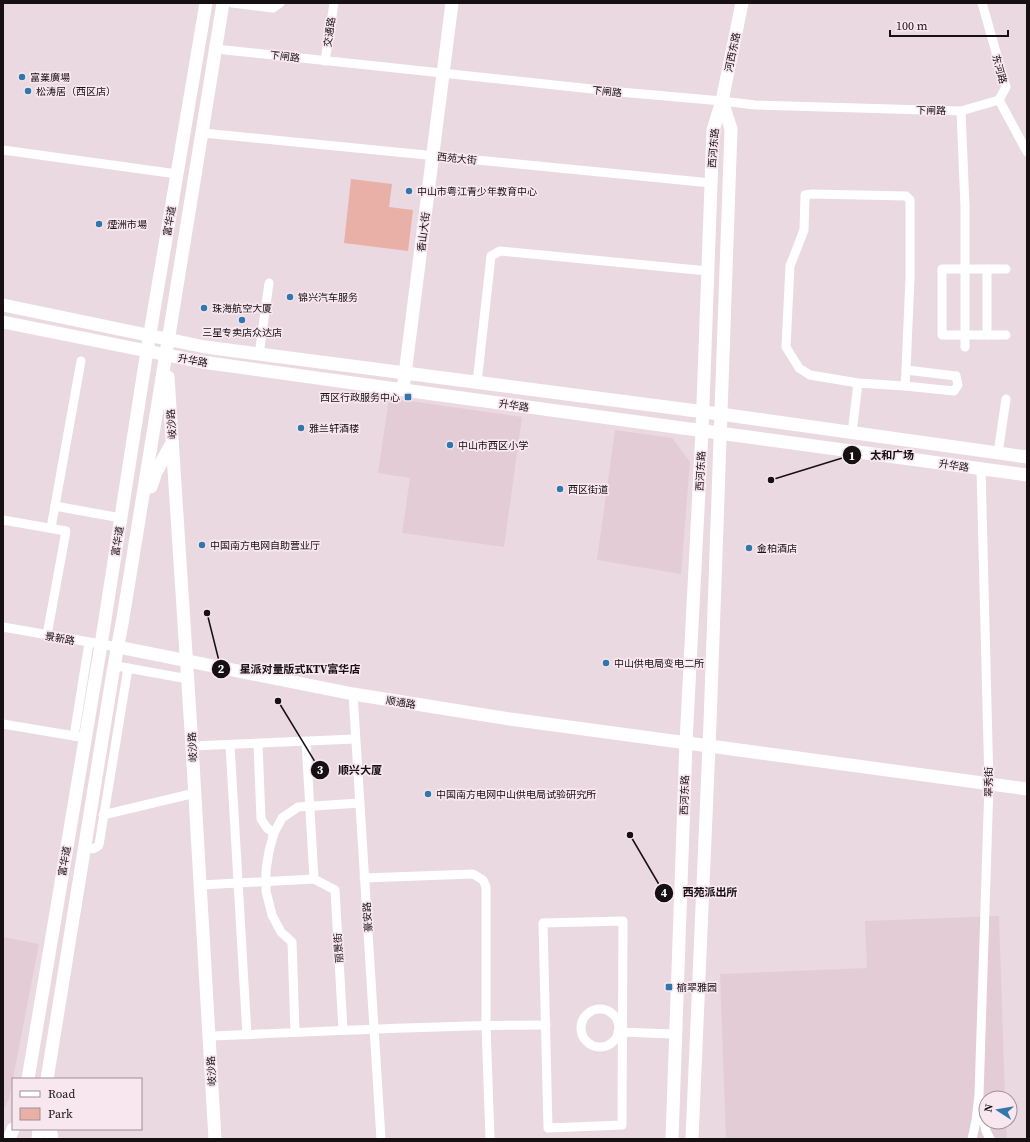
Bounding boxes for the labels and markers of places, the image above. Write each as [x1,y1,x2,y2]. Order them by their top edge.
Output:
place label: 富業廣場 [30,71,70,84]
marker: 富業廣場 [17,72,27,82]
place label: 松涛居（西区店） [36,85,116,98]
marker: 松涛居（西区店） [23,86,33,96]
place label: 中山市粤江青少年教育中心 [417,185,537,198]
marker: 中山市粤江青少年教育中心 [404,186,414,196]
place label: 煙洲市場 [107,218,147,231]
marker: 煙洲市場 [94,219,104,229]
place label: 锦兴汽车服务 [298,291,358,304]
marker: 锦兴汽车服务 [285,292,295,302]
place label: 珠海航空大厦 [212,302,272,315]
marker: 珠海航空大厦 [199,303,209,313]
marker: 三星专卖店众达店 [237,315,247,325]
place label: 三星专卖店众达店 [202,326,282,339]
place label: 西区行政服务中心 [320,391,400,404]
marker: 西区行政服务中心 [403,392,413,402]
place label: 雅兰轩酒楼 [309,422,359,435]
marker: 雅兰轩酒楼 [296,423,306,433]
place label: 中山市西区小学 [458,439,528,452]
marker: 中山市西区小学 [445,440,455,450]
callout: 太和广场 [842,444,922,467]
place label: 西区街道 [568,483,608,496]
marker: 西区街道 [555,484,565,494]
place label: 中国南方电网自助营业厅 [210,539,320,552]
marker: 中国南方电网自助营业厅 [197,540,207,550]
place label: 金柏酒店 [757,542,797,555]
marker: 金柏酒店 [744,543,754,553]
callout: 星派对量版式KTV富华店 [211,657,368,680]
place label: 中山供电局变电二所 [614,657,704,670]
marker: 中山供电局变电二所 [601,658,611,668]
callout: 顺兴大厦 [310,758,390,781]
place label: 中国南方电网中山供电局试验研究所 [436,788,596,801]
marker: 中国南方电网中山供电局试验研究所 [423,789,433,799]
callout: 西苑派出所 [654,881,745,904]
place label: 榆翠雅园 [677,981,717,994]
marker: 榆翠雅园 [664,982,674,992]

